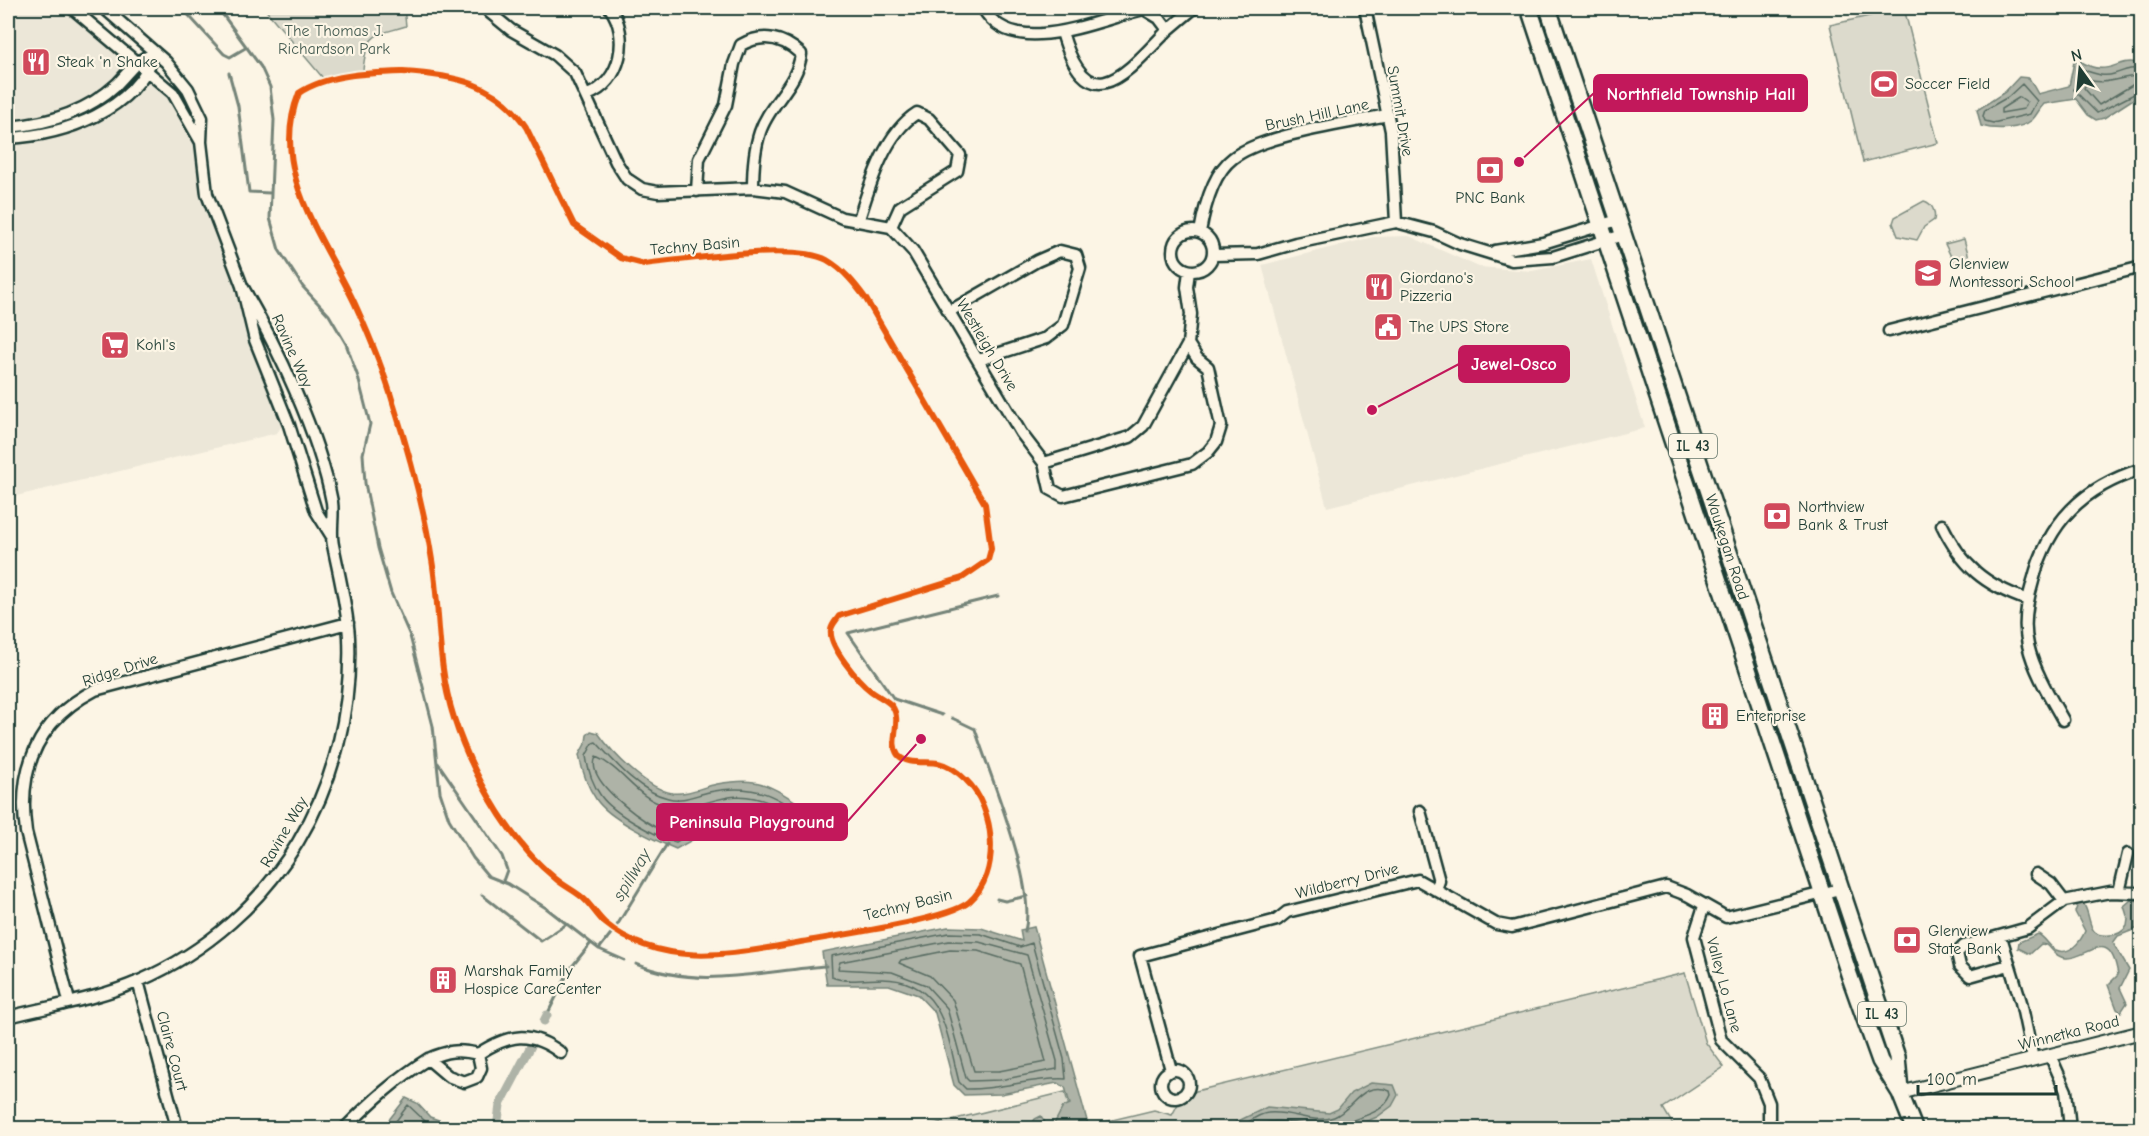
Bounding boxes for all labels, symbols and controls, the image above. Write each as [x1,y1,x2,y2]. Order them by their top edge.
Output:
park label: The Thomas J. Richardson Park [278,22,390,58]
north arrow [2050,39,2110,99]
text: N [2069,45,2084,66]
restaurant icon: Steak 'n Shake [20,46,52,78]
place label: Steak 'n Shake [57,53,158,71]
street label: Summit Drive [1383,64,1417,158]
sports icon: Soccer Field [1868,68,1900,100]
callout: Northfield Township Hall [1594,75,1807,111]
place label: Soccer Field [1905,75,1990,93]
text: Northfield Township Hall [1607,84,1795,105]
street label: Brush Hill Lane [1264,95,1370,135]
bank icon: PNC Bank [1474,154,1506,186]
place label: PNC Bank [1455,189,1525,207]
street label: Techny Basin [649,233,741,259]
place label: Glenview Montessori School [1949,255,2074,291]
school or university icon: Glenview Montessori School [1912,257,1944,289]
place label: Giordano's Pizzeria [1400,269,1474,305]
restaurant icon: Giordano's Pizzeria [1363,271,1395,303]
street label: Westleigh Drive [952,296,1022,394]
public building icon: The UPS Store [1372,311,1404,343]
street label: Ravine Way [268,312,316,391]
place label: The UPS Store [1409,318,1509,336]
supermarket icon: Kohl's [99,329,131,361]
place label: Kohl's [136,336,176,354]
callout: Jewel-Osco [1459,346,1569,382]
text: Jewel-Osco [1471,354,1557,375]
road number: IL 43 [1669,434,1717,458]
street label: Waukegan Road [1701,492,1753,602]
place label: Northview Bank & Trust [1798,498,1888,534]
bank icon: Northview Bank & Trust [1761,500,1793,532]
street label: Ridge Drive [80,649,160,691]
building icon: Enterprise [1699,700,1731,732]
place label: Enterprise [1736,707,1806,725]
street label: Ravine Way [257,793,312,870]
callout: Peninsula Playground [657,804,847,840]
text: Peninsula Playground [669,812,835,833]
water label: spillway [608,844,656,906]
street label: Wildberry Drive [1294,859,1400,903]
street label: Techny Basin [862,885,954,925]
place label: Glenview State Bank [1928,922,2002,958]
bank icon: Glenview State Bank [1891,924,1923,956]
street label: Valley Lo Lane [1703,935,1745,1035]
place label: Marshak Family Hospice CareCenter [464,962,602,998]
building icon: Marshak Family Hospice CareCenter [427,964,459,996]
road number: IL 43 [1858,1002,1906,1026]
street label: Claire Court [153,1009,191,1093]
street label: Winnetka Road [2017,1012,2121,1054]
scale bar [1918,1058,2056,1096]
text: 100 m [1927,1069,1977,1090]

